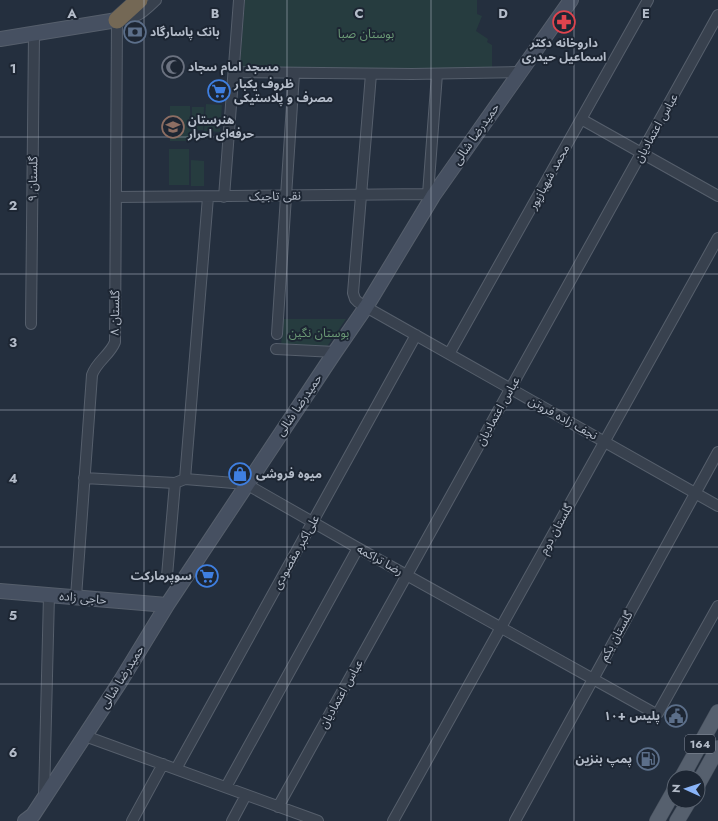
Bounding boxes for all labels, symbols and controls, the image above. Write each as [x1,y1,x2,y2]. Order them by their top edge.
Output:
text: A [66,4,77,23]
text: B [211,4,220,23]
text: C [354,4,364,23]
text: D [498,4,508,23]
text: E [642,4,650,23]
pharmacy icon: داروخانه دکتر اسماعیل حیدری [551,9,577,35]
bank icon: بانک پاسارگاد [122,19,148,45]
place label: بانک پاسارگاد [150,23,220,41]
park label: بوستان صبا [338,25,394,43]
place label: داروخانه دکتر اسماعیل حیدری [522,34,606,66]
mosque icon: مسجد امام سجاد [160,54,186,80]
place label: مسجد امام سجاد [188,58,279,76]
text: 1 [10,59,16,78]
place label: ظروف یکبار مصرف و پلاستیکی [233,75,333,107]
supermarket icon: ظروف یکبار مصرف و پلاستیکی [206,78,232,104]
street label: عباس اعتمادیان [630,90,682,166]
street label: حمیدرضا شالی [448,99,504,169]
place label: هنرستان حرفه‌ای احرار [187,111,255,143]
school or university icon: هنرستان حرفه‌ای احرار [160,114,186,140]
street label: محمد شهبازپور [523,141,574,214]
street label: گلستان ۹ [24,155,42,202]
street label: نقی تاجیک [249,187,301,205]
text: 2 [9,196,17,215]
street label: گلستان ٨ [106,289,124,336]
park label: بوستان نگین [289,324,349,342]
text: 3 [9,333,17,352]
street label: حمیدرضا شالی [271,370,327,440]
street label: عباس اعتمادیان [472,373,524,449]
street label: نجف زاده فروتن [525,392,601,444]
shop icon: میوه فروشی [227,461,253,487]
place label: میوه فروشی [256,465,322,483]
text: 4 [8,469,18,488]
street label: گلستان دوم [535,499,578,558]
street label: علی‌اکبر مقصودی [268,511,324,593]
street label: رضا تراکمه [354,540,406,580]
supermarket icon: سوپرمارکت [194,563,220,589]
place label: سوپرمارکت [131,567,192,585]
street label: حاجی زاده [59,587,107,609]
text: 5 [9,606,17,625]
street label: گلستان یکم [595,607,638,664]
street label: حمیدرضا شالی [95,642,149,712]
street label: عباس اعتمادیان [315,656,367,732]
public building icon: پلیس +۱۰ [663,703,689,729]
place label: پلیس +۱۰ [604,707,660,725]
road number: 164 [685,735,715,753]
text: 6 [9,743,18,762]
fuel station icon: پمپ بنزین [635,746,661,772]
place label: پمپ بنزین [575,750,632,768]
north arrow [666,769,706,809]
text: N [668,784,684,793]

